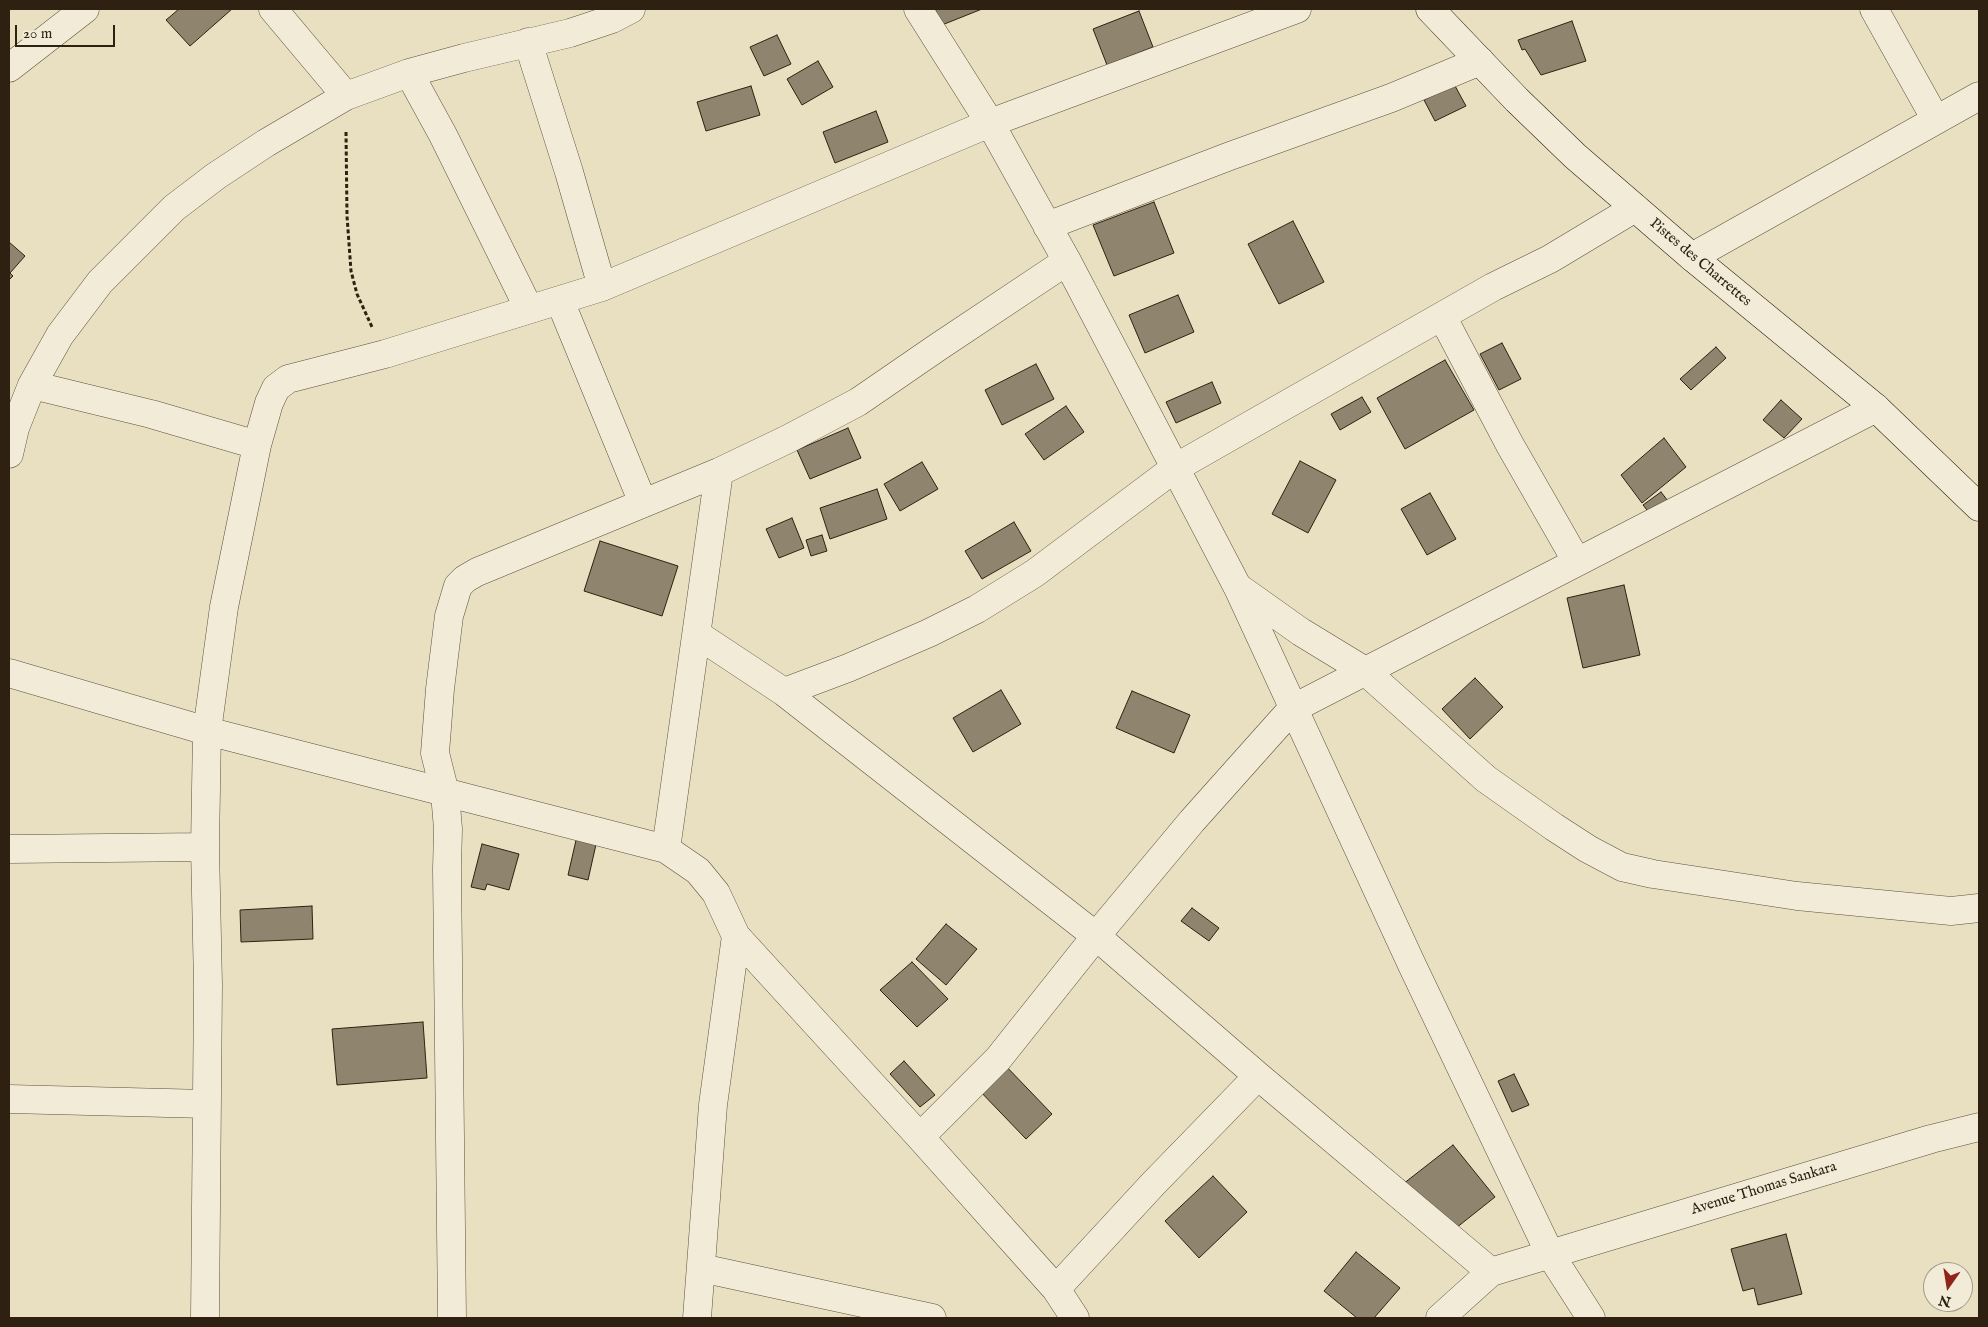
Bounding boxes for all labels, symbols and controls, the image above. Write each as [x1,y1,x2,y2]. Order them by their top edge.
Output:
scale bar [18,15,118,47]
text: 20 m [23,24,52,43]
street label: Pistes des Charrettes [1645,215,1755,311]
street label: Avenue Thomas Sankara [1689,1158,1839,1220]
north arrow [1923,1262,1973,1312]
text: N [1937,1291,1953,1311]

